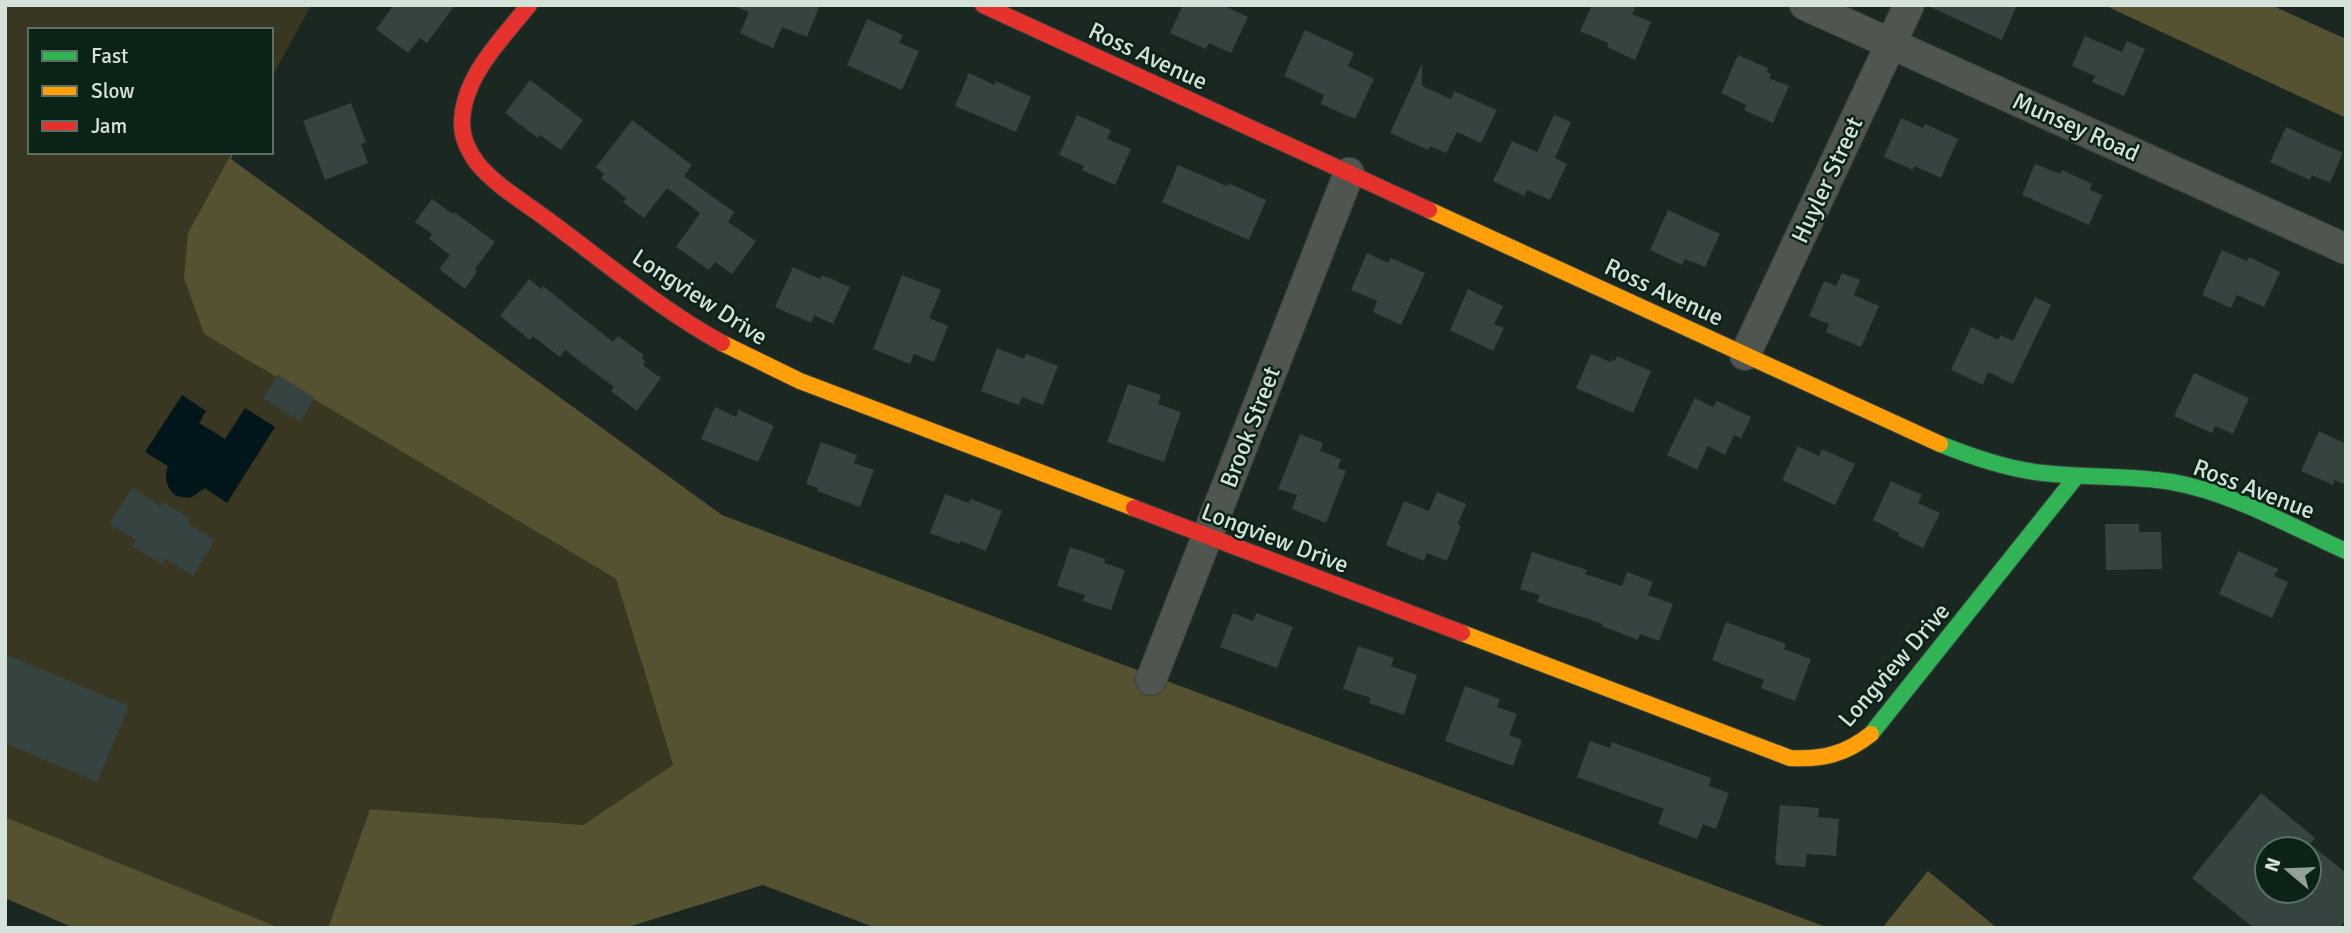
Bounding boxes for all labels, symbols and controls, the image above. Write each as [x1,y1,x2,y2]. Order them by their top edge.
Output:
street label: Ross Avenue [1084,15,1212,97]
legend [28,28,273,154]
text: Fast [91,43,128,69]
text: Slow [91,78,135,104]
street label: Munsey Road [2008,86,2144,168]
street label: Huyler Street [1785,112,1869,248]
text: Jam [91,113,127,139]
street label: Longview Drive [627,242,773,352]
street label: Ross Avenue [1600,251,1728,333]
street label: Brook Street [1213,362,1287,492]
street label: Ross Avenue [2189,452,2319,526]
street label: Longview Drive [1197,496,1353,580]
street label: Longview Drive [1832,597,1956,733]
north arrow [2253,835,2323,905]
text: N [2259,855,2286,875]

